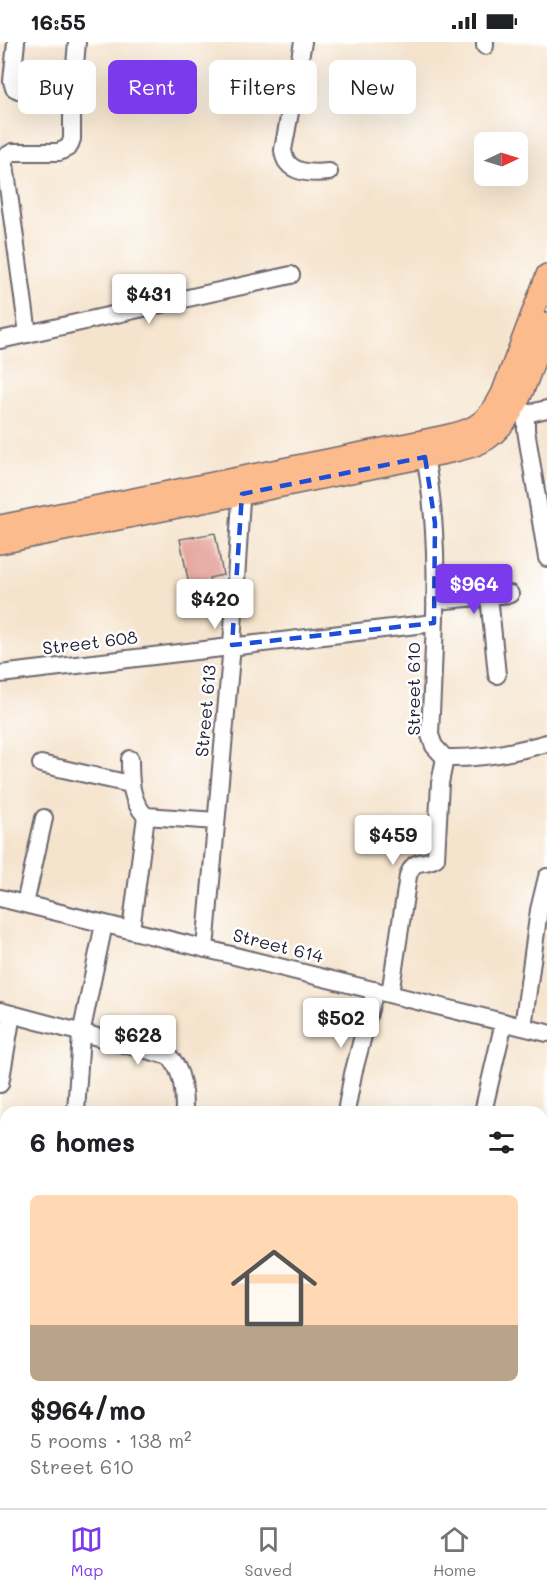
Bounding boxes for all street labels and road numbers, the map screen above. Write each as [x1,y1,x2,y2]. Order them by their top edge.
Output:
street label: Street 608 [41,624,139,660]
street label: Street 610 [401,642,425,736]
street label: Street 613 [189,664,221,758]
street label: Street 614 [230,922,326,968]

